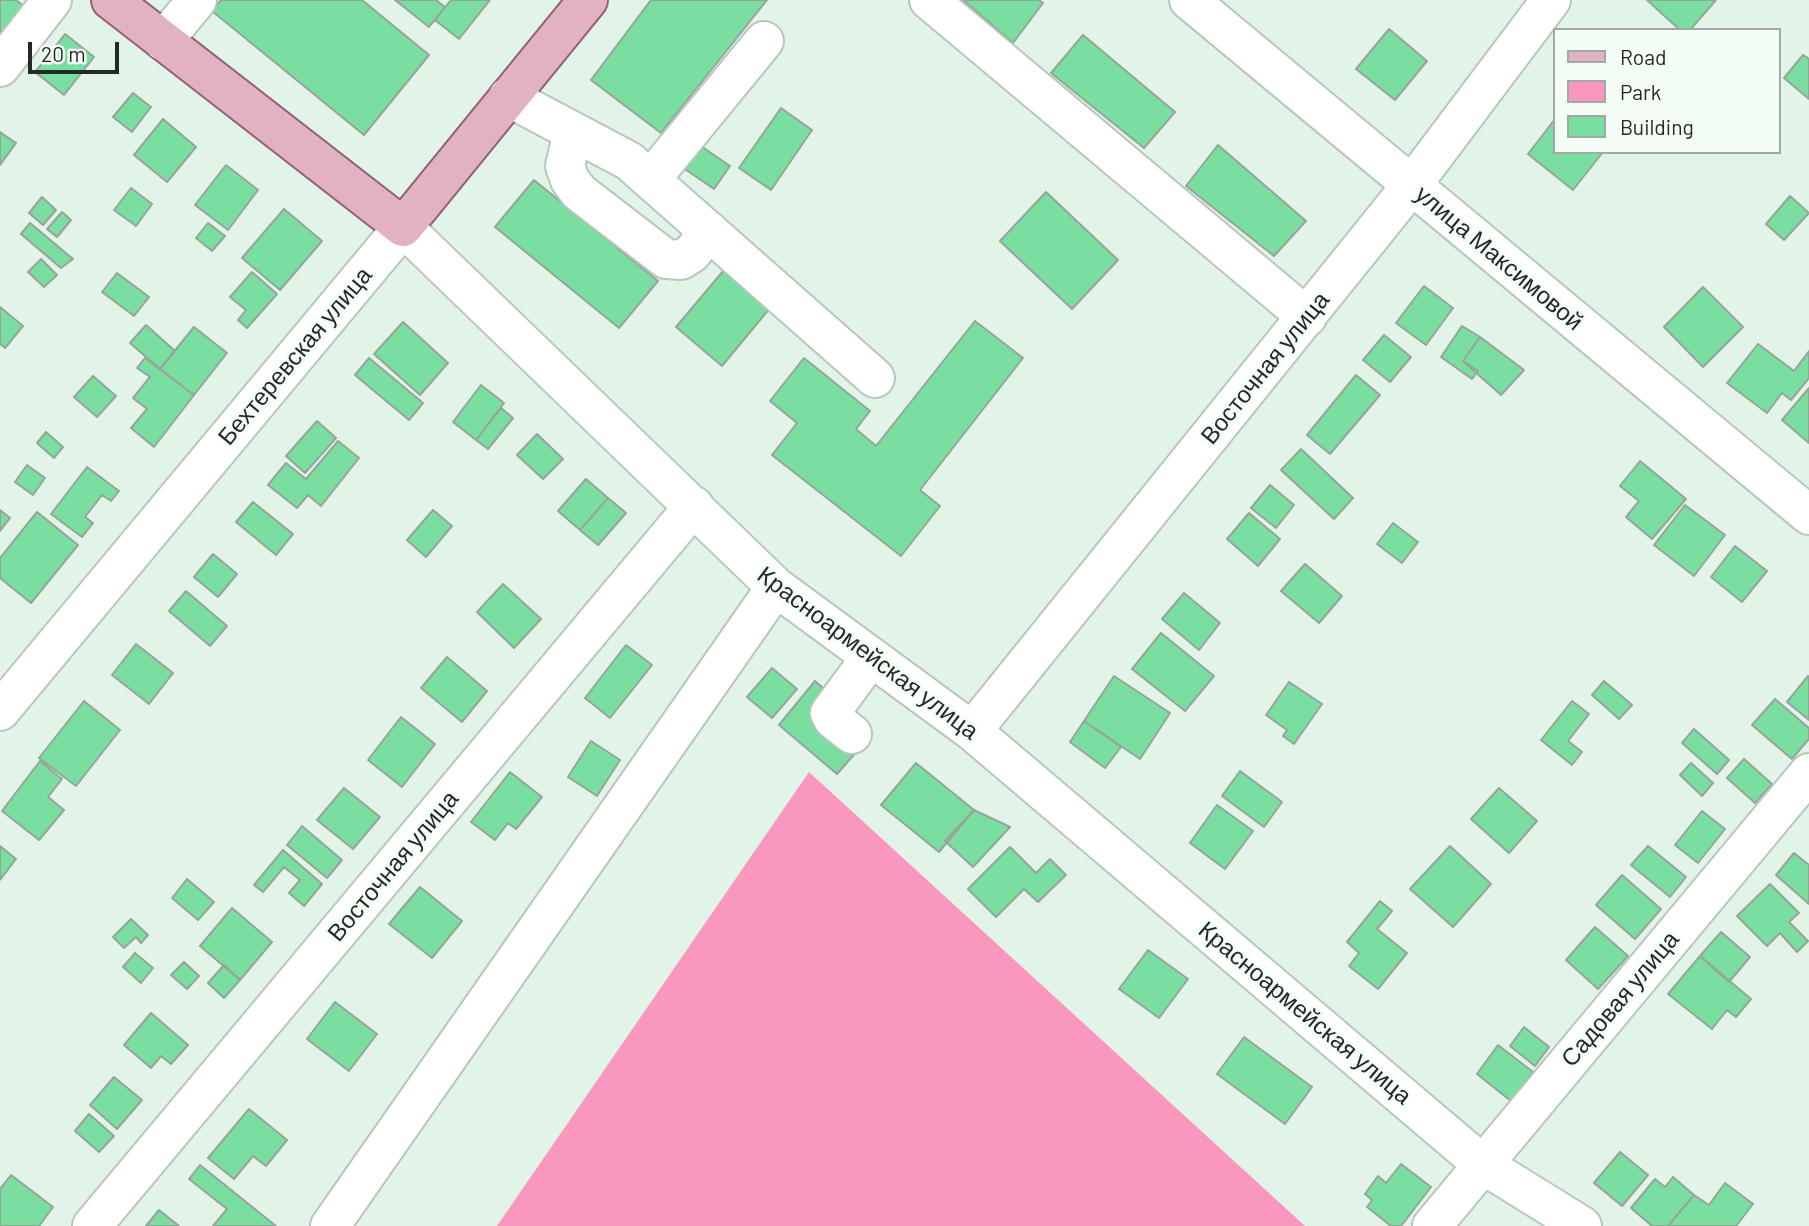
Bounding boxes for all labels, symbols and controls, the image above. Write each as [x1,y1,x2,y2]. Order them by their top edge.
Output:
scale bar [32,28,122,72]
legend [1554,28,1781,154]
text: 20 m [41,41,86,66]
text: Road [1620,44,1666,69]
text: Park [1620,79,1661,104]
text: Building [1620,114,1694,139]
street label: улица Максимовой [1409,180,1589,336]
street label: Бехтеревская улица [212,261,378,451]
street label: Восточная улица [1195,286,1335,450]
street label: Красноармейская улица [752,560,984,746]
street label: Восточная улица [322,785,464,947]
street label: Красноармейская улица [1193,915,1417,1111]
street label: Садовая улица [1555,925,1685,1073]

